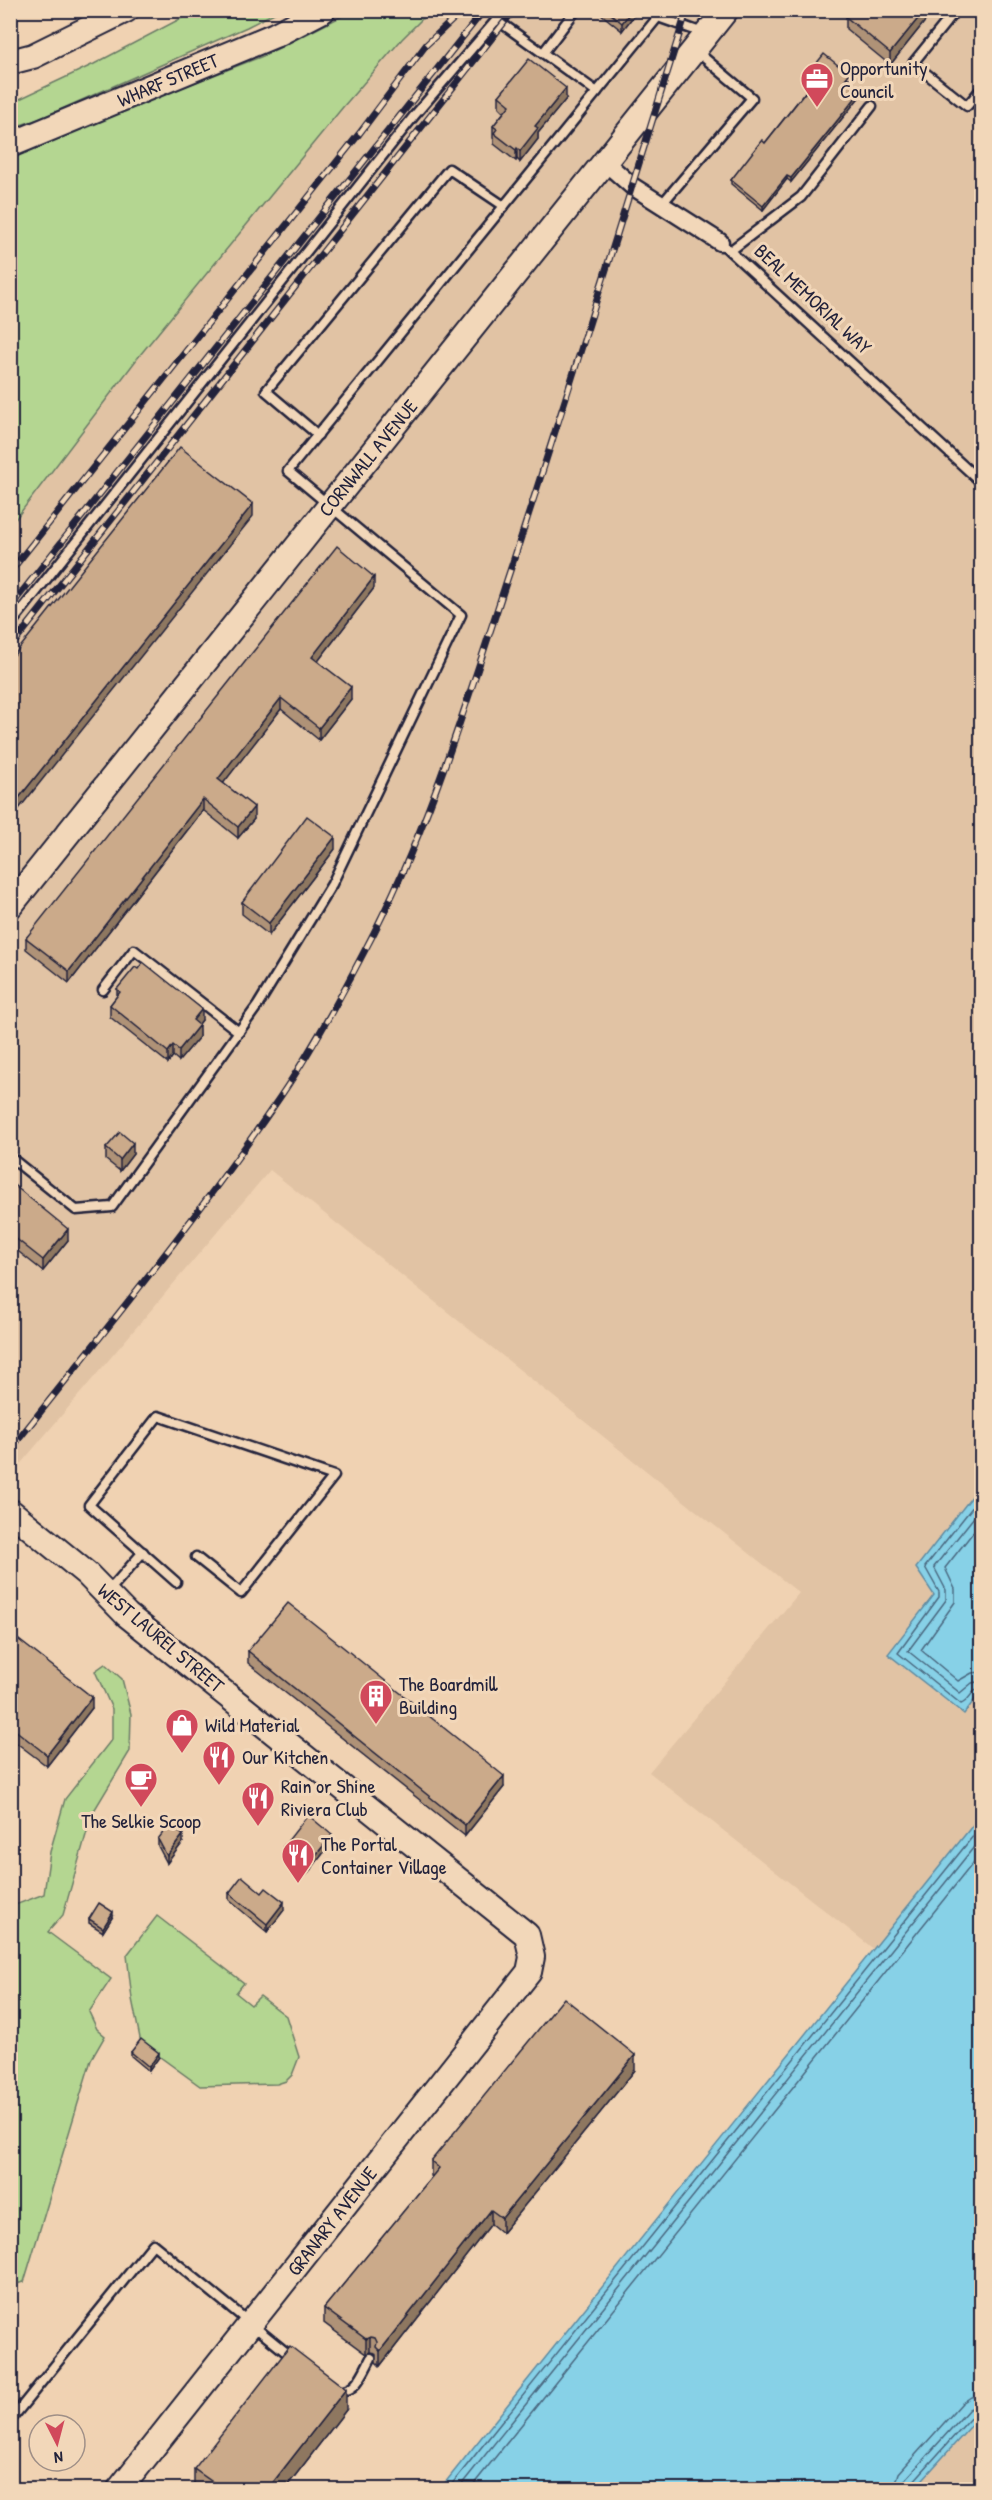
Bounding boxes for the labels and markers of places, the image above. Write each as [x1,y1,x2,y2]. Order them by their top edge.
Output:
place label: Opportunity Council [840,54,928,104]
office icon: Opportunity Council [799,61,835,108]
place label: The Boardmill Building [399,1670,498,1720]
building icon: The Boardmill Building [358,1678,394,1725]
shop icon: Wild Material [164,1707,200,1754]
place label: Wild Material [205,1711,300,1738]
restaurant icon: Our Kitchen [201,1739,237,1786]
place label: Our Kitchen [242,1743,328,1770]
cafe icon: The Selkie Scoop [123,1761,159,1808]
place label: Rain or Shine Riviera Club [281,1772,375,1822]
restaurant icon: Rain or Shine Riviera Club [240,1780,276,1827]
place label: The Selkie Scoop [81,1807,201,1834]
place label: The Portal Container Village [321,1830,447,1880]
restaurant icon: The Portal Container Village [280,1837,316,1884]

